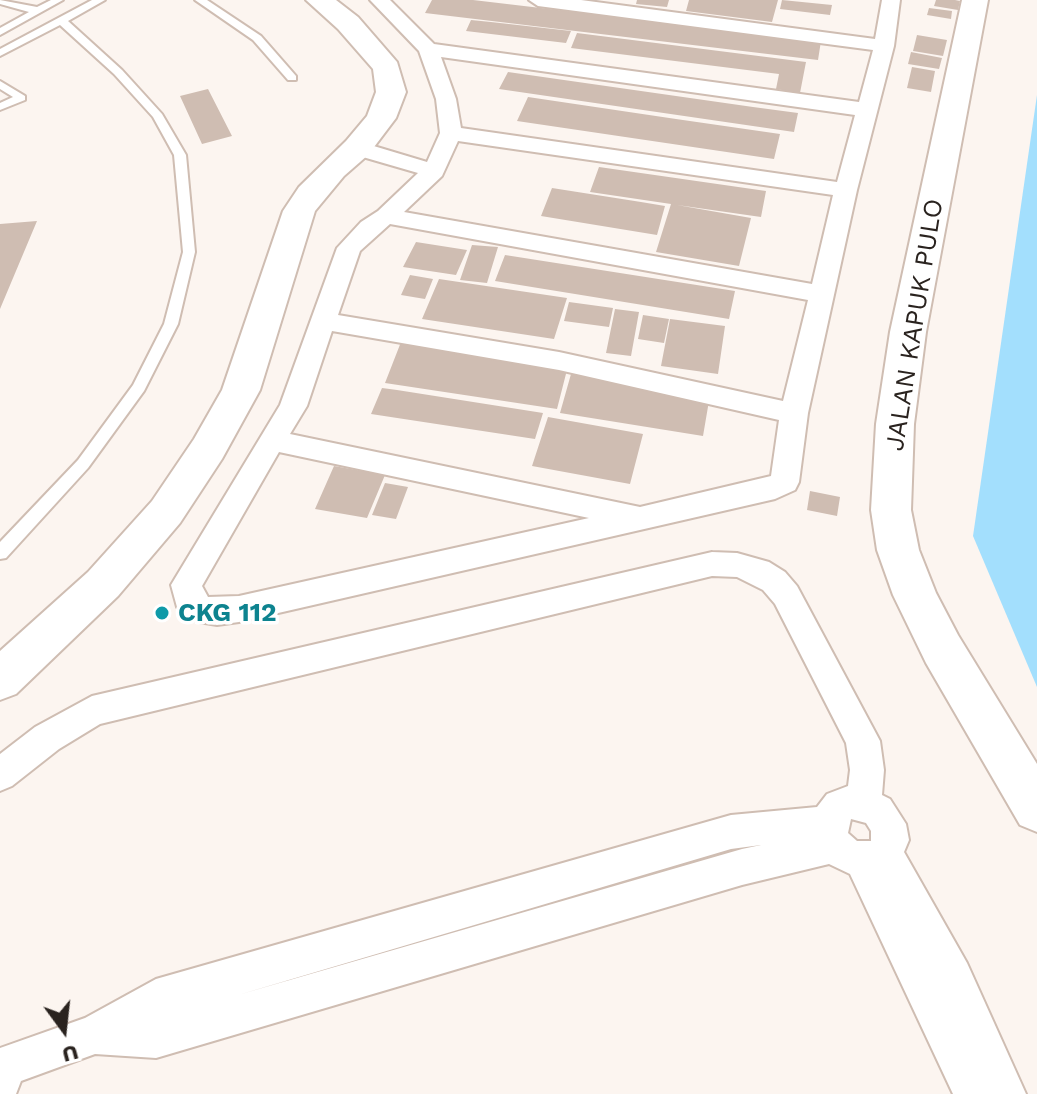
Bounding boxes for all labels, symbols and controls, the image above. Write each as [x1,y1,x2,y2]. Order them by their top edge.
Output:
street label: JALAN KAPUK PULO [880,197,950,453]
place label: CKG 112 [178,597,276,629]
marker: CKG 112 [153,604,171,622]
north arrow [24,990,104,1070]
text: U [60,1040,81,1068]

